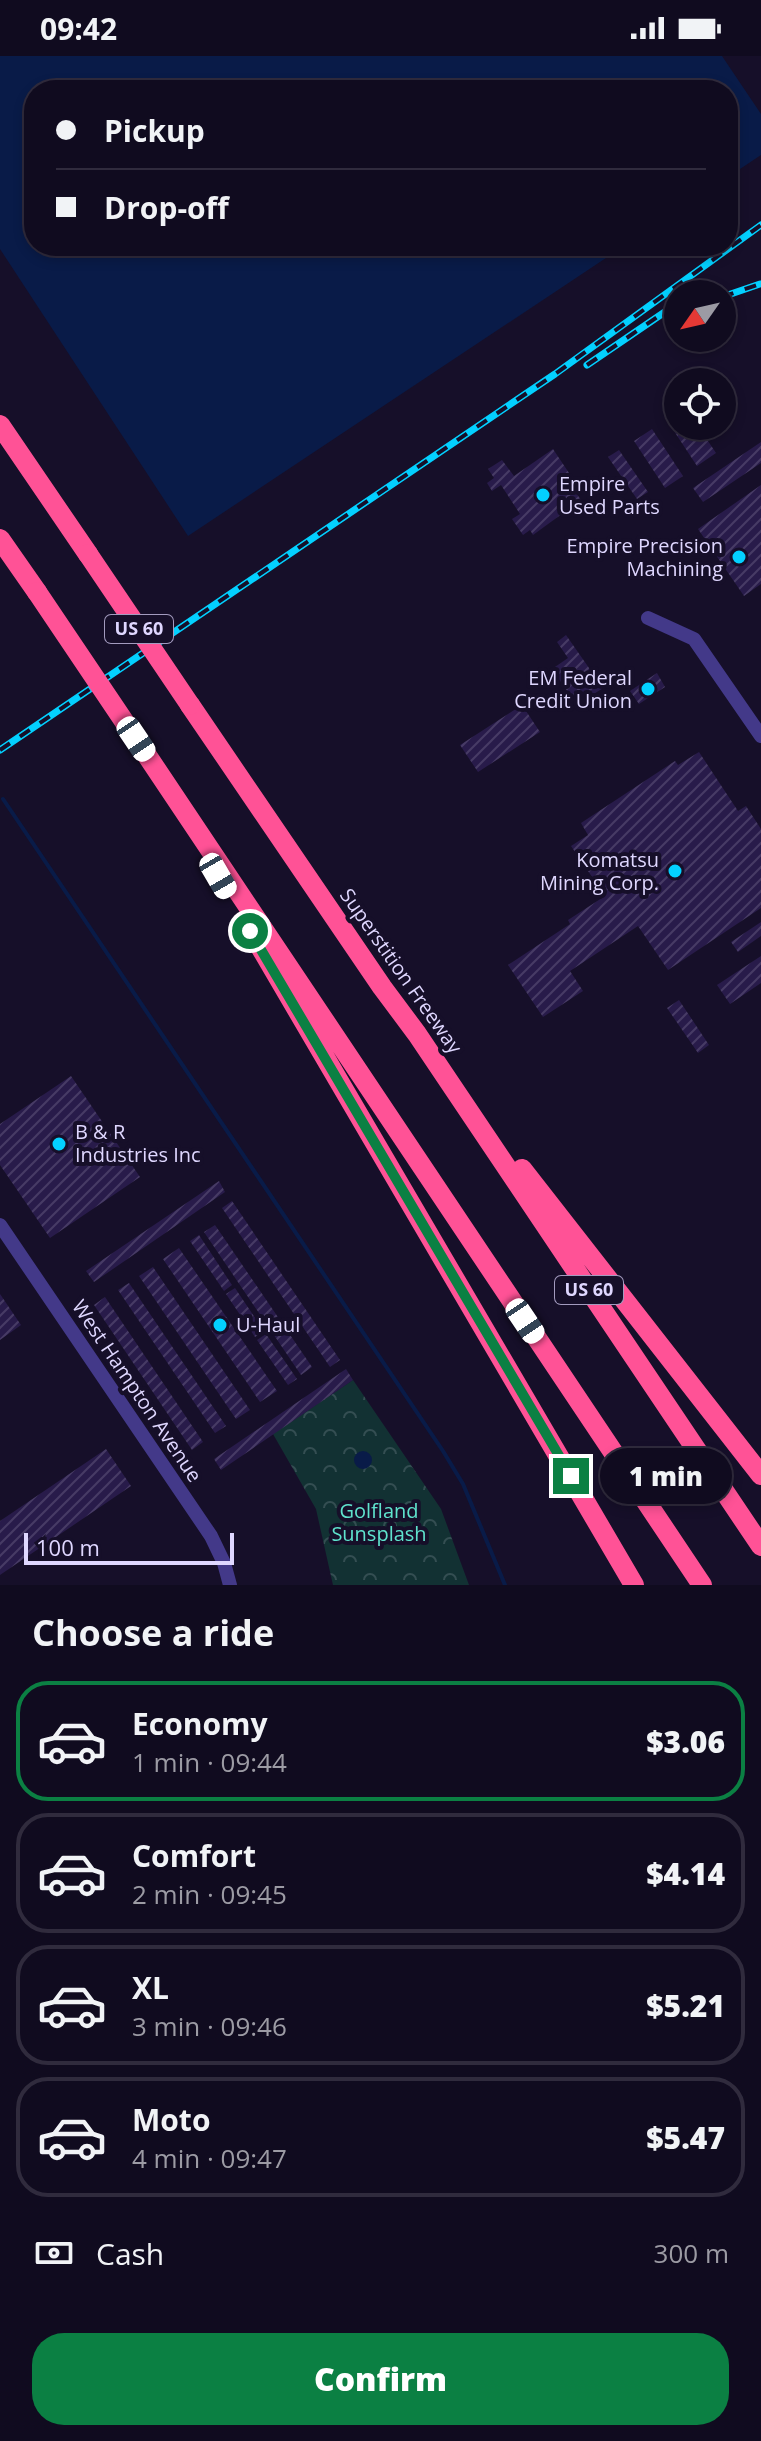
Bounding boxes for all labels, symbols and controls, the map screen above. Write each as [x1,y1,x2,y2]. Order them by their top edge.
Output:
text: 09:42 [40,8,117,49]
text: Pickup [104,110,205,151]
text: Drop-off [104,187,229,228]
north arrow [664,280,736,352]
map controls [664,280,736,440]
button: locate [664,368,736,440]
place label: Empire Used Parts [559,470,660,520]
marker: Empire Used Parts [534,486,552,504]
place label: Empire Precision Machining [567,532,723,582]
marker: Empire Precision Machining [730,548,748,566]
road number: US 60 [105,615,173,643]
place label: EM Federal Credit Union [514,664,632,714]
marker: EM Federal Credit Union [639,680,657,698]
car [113,712,159,766]
place label: Komatsu Mining Corp. [540,846,659,896]
car [196,849,240,903]
marker: Komatsu Mining Corp. [666,862,684,880]
street label: Superstition Freeway [334,883,469,1059]
route start [232,913,268,949]
place label: B & R Industries Inc [75,1118,201,1168]
marker: B & R Industries Inc [50,1135,68,1153]
road number: US 60 [555,1276,623,1304]
street label: West Hampton Avenue [66,1294,209,1487]
car [502,1294,548,1348]
place label: U-Haul [236,1311,300,1338]
marker: U-Haul [211,1316,229,1334]
callout: 1 min [599,1448,731,1504]
route end [553,1458,589,1494]
text: 1 min [629,1458,703,1494]
park label: Golfland Sunsplash [331,1497,427,1547]
scale bar [24,1529,234,1565]
text: 100 m [36,1532,100,1562]
text: Choose a ride [32,1608,274,1657]
text: Economy [132,1703,268,1744]
icon: car [36,1705,108,1777]
text: $3.06 [646,1721,725,1762]
text: 1 min · 09:44 [132,1744,287,1780]
text: Comfort [132,1835,256,1876]
icon: car [36,1837,108,1909]
text: $4.14 [646,1853,725,1894]
text: 2 min · 09:45 [132,1876,287,1912]
text: XL [132,1967,169,2008]
icon: car [36,1969,108,2041]
text: $5.21 [646,1985,725,2026]
text: 3 min · 09:46 [132,2008,287,2044]
text: Moto [132,2099,210,2140]
icon: car [36,2101,108,2173]
text: $5.47 [646,2117,725,2158]
text: 4 min · 09:47 [132,2140,287,2176]
icon: cash [32,2231,76,2275]
text: Cash [96,2233,164,2274]
text: 300 m [654,2235,729,2271]
button: Confirm [32,2333,729,2425]

